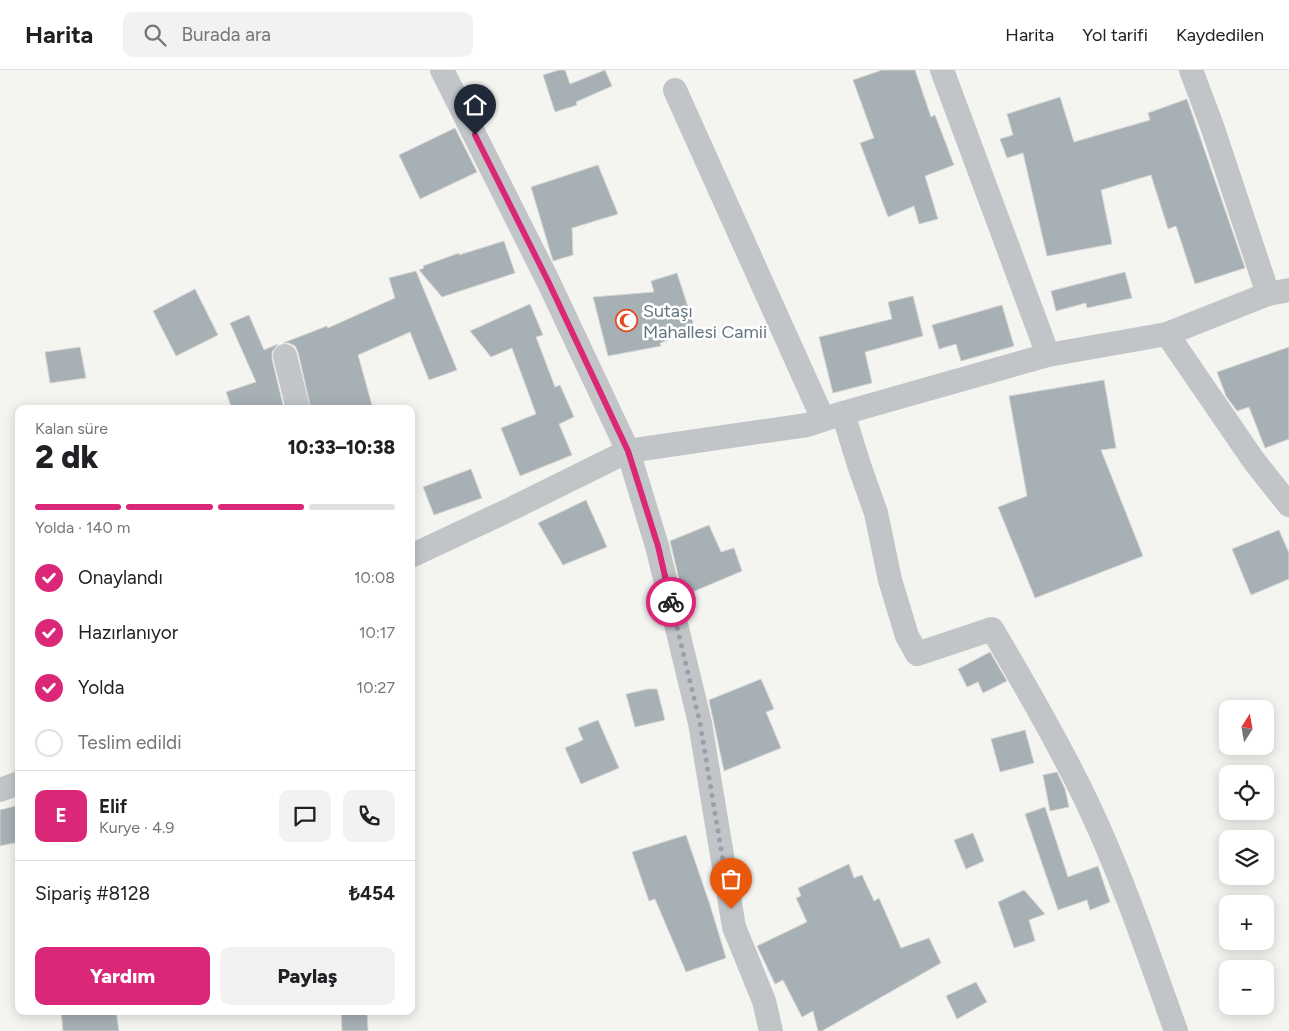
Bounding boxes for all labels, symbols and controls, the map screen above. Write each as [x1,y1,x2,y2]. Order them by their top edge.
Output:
search box [123,12,473,57]
text: Harita [25,20,93,49]
icon: search [141,21,169,49]
text: Burada ara [181,23,271,46]
text: Harita [1005,24,1054,46]
text: Yol tarifi [1082,24,1148,46]
text: Kaydedilen [1176,24,1264,46]
pin [454,84,496,135]
icon: home [461,91,489,119]
place label: Sutaşı Mahallesi Camii [643,300,767,343]
mosque icon: Sutaşı Mahallesi Camii [615,309,639,333]
text: Kalan süre [35,419,108,438]
text: 10:33–10:38 [288,436,395,459]
text: 2 dk [35,438,99,476]
text: Yolda · 140 m [35,518,130,537]
icon: check [35,564,63,592]
text: Onaylandı [78,566,163,589]
text: 10:08 [354,568,395,587]
courier [646,577,696,627]
icon: bike [657,588,685,616]
icon: check [35,619,63,647]
text: Hazırlanıyor [78,621,178,644]
text: 10:17 [359,623,395,642]
icon: check [35,674,63,702]
text: Yolda [78,676,124,699]
text: 10:27 [357,678,395,697]
north arrow [1219,700,1274,755]
map controls [1219,700,1274,1015]
text: Teslim edildi [78,731,182,754]
button: locate [1219,765,1274,820]
button: chat [279,790,331,842]
button: phone [343,790,395,842]
text: Elif [99,795,127,818]
text: E [55,804,67,827]
text: Kurye · 4.9 [99,818,174,837]
button: layers [1219,830,1274,885]
pin [710,858,752,909]
icon: bag [717,865,745,893]
text: Sipariş #8128 [35,882,150,905]
text: ₺454 [349,882,395,905]
button: + [1219,895,1274,950]
button: Yardım [35,947,210,1005]
button: Paylaş [220,947,395,1005]
button: − [1219,960,1274,1015]

